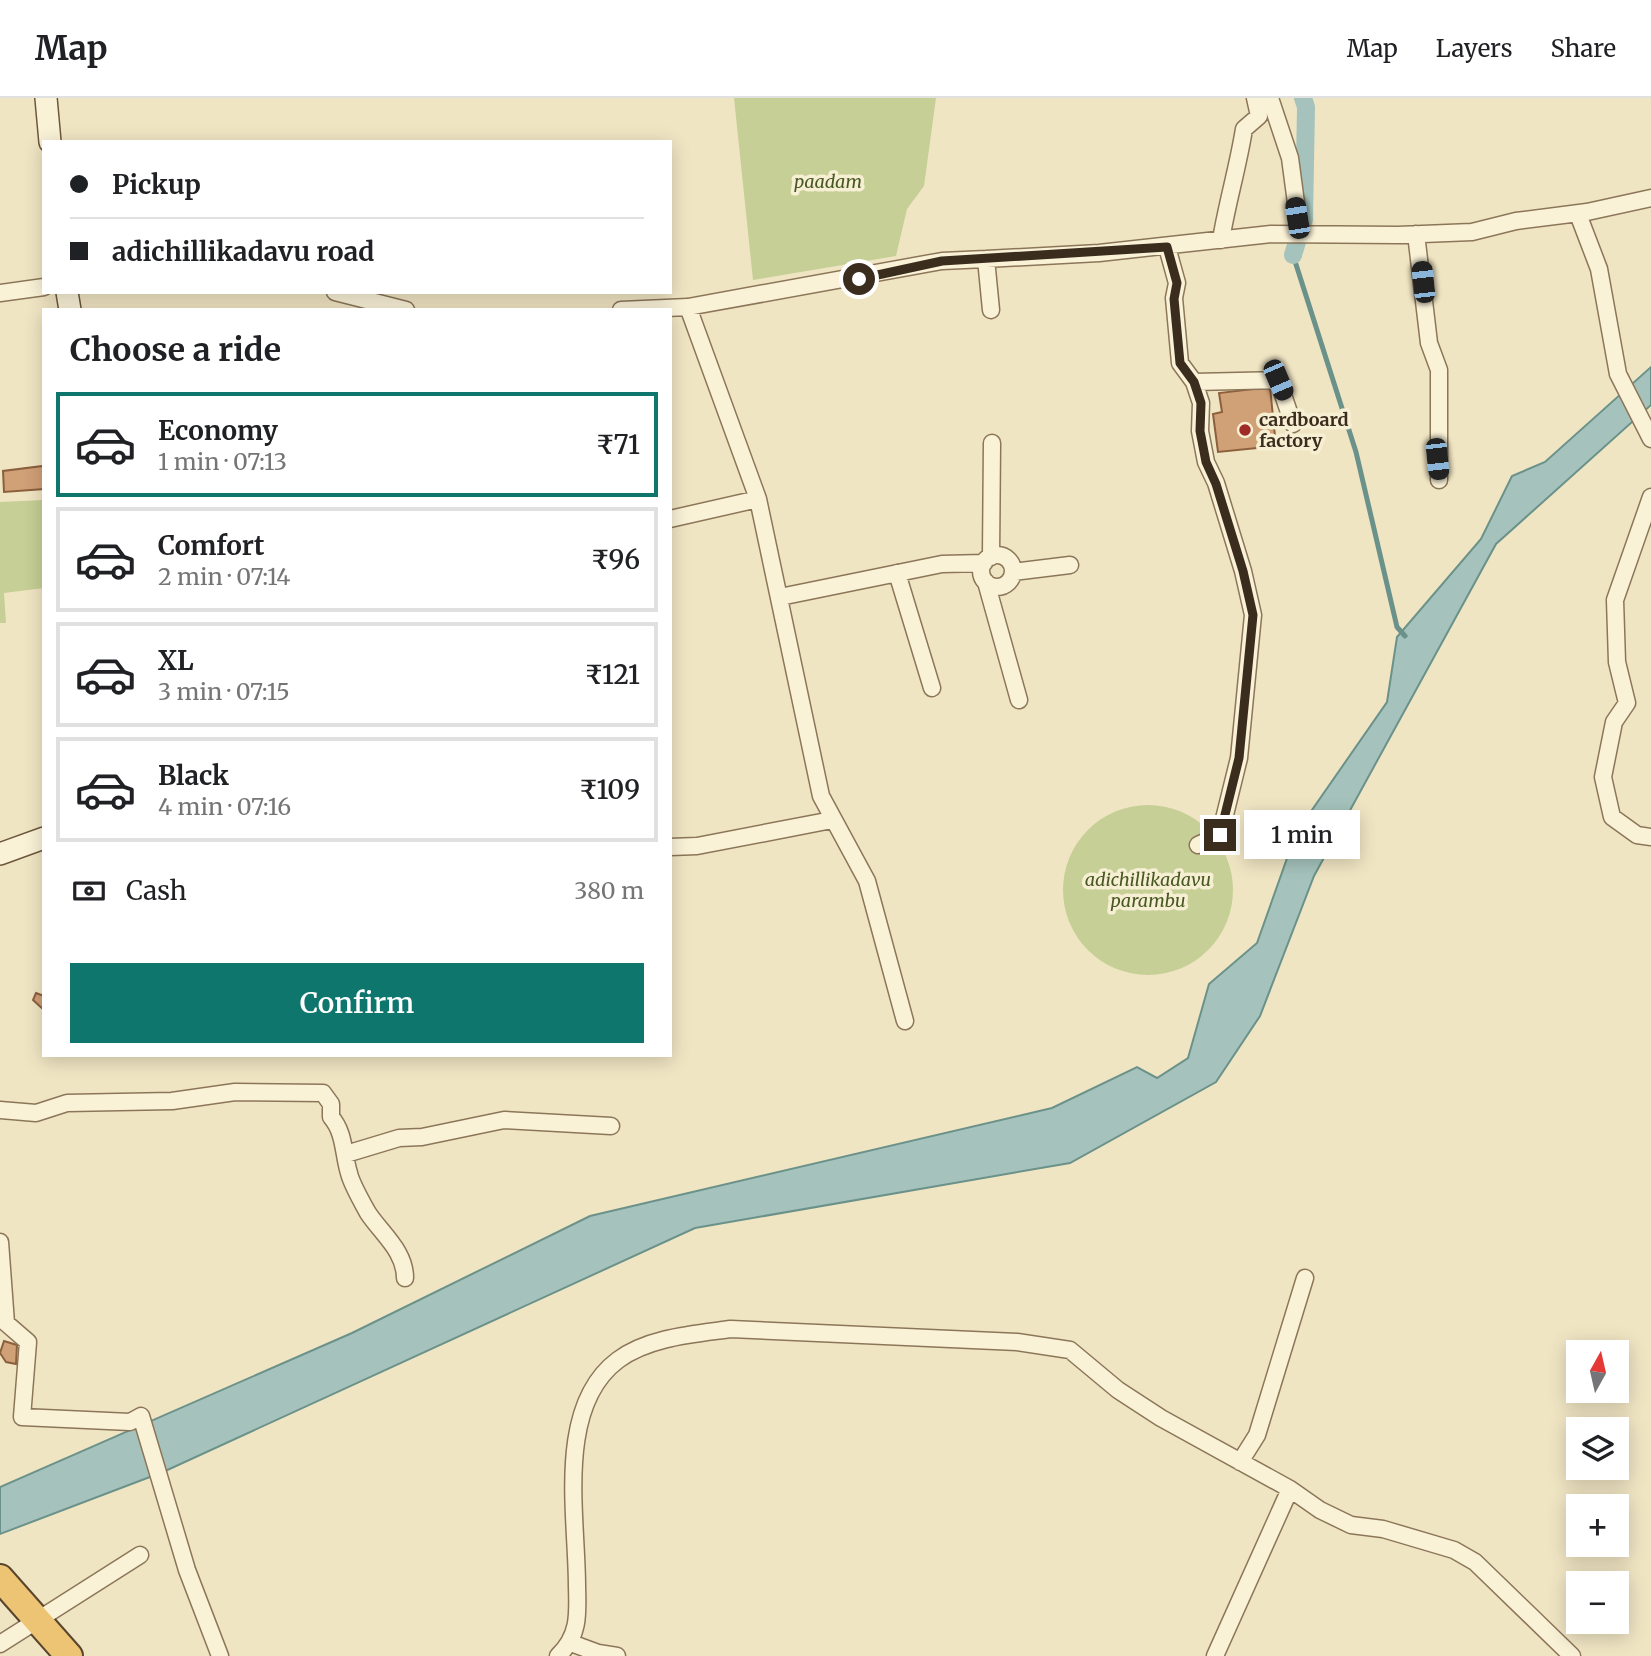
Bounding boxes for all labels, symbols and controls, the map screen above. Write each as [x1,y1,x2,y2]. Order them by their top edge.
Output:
text: Map [35,28,108,69]
text: Map [1347,33,1398,64]
text: Layers [1436,33,1512,64]
text: Share [1550,33,1616,64]
text: Pickup [112,168,201,201]
park label: paadam [794,170,862,193]
car [1284,196,1311,240]
text: adichillikadavu road [112,235,374,268]
car [1411,260,1436,304]
route start [843,263,875,295]
text: Choose a ride [70,330,281,370]
car [1261,357,1296,403]
place label: cardboard factory [1259,408,1349,452]
icon: car [74,413,137,476]
text: Economy [158,414,278,447]
marker: cardboard factory [1237,422,1253,438]
text: ₹71 [596,428,640,461]
car [1425,437,1450,481]
text: 1 min · 07:13 [158,447,287,476]
icon: car [74,528,137,591]
text: Comfort [158,529,264,562]
text: ₹96 [591,543,640,576]
text: 2 min · 07:14 [158,562,290,591]
icon: car [74,643,137,706]
text: XL [158,644,194,677]
text: ₹121 [585,658,640,691]
text: 3 min · 07:15 [158,677,290,706]
icon: car [74,758,137,821]
text: Black [158,759,229,792]
text: ₹109 [579,773,640,806]
text: 4 min · 07:16 [158,792,291,821]
callout: 1 min [1244,810,1360,860]
route end [1204,819,1236,851]
text: 1 min [1271,820,1333,849]
park label: adichillikadavu parambu [1085,868,1211,912]
icon: cash [70,872,108,910]
text: Cash [126,874,187,907]
text: 380 m [574,876,644,905]
button: Confirm [70,963,644,1043]
north arrow [1566,1340,1629,1404]
map controls [1566,1340,1629,1634]
button: layers [1566,1417,1629,1480]
button: + [1566,1494,1629,1557]
button: − [1566,1571,1629,1634]

